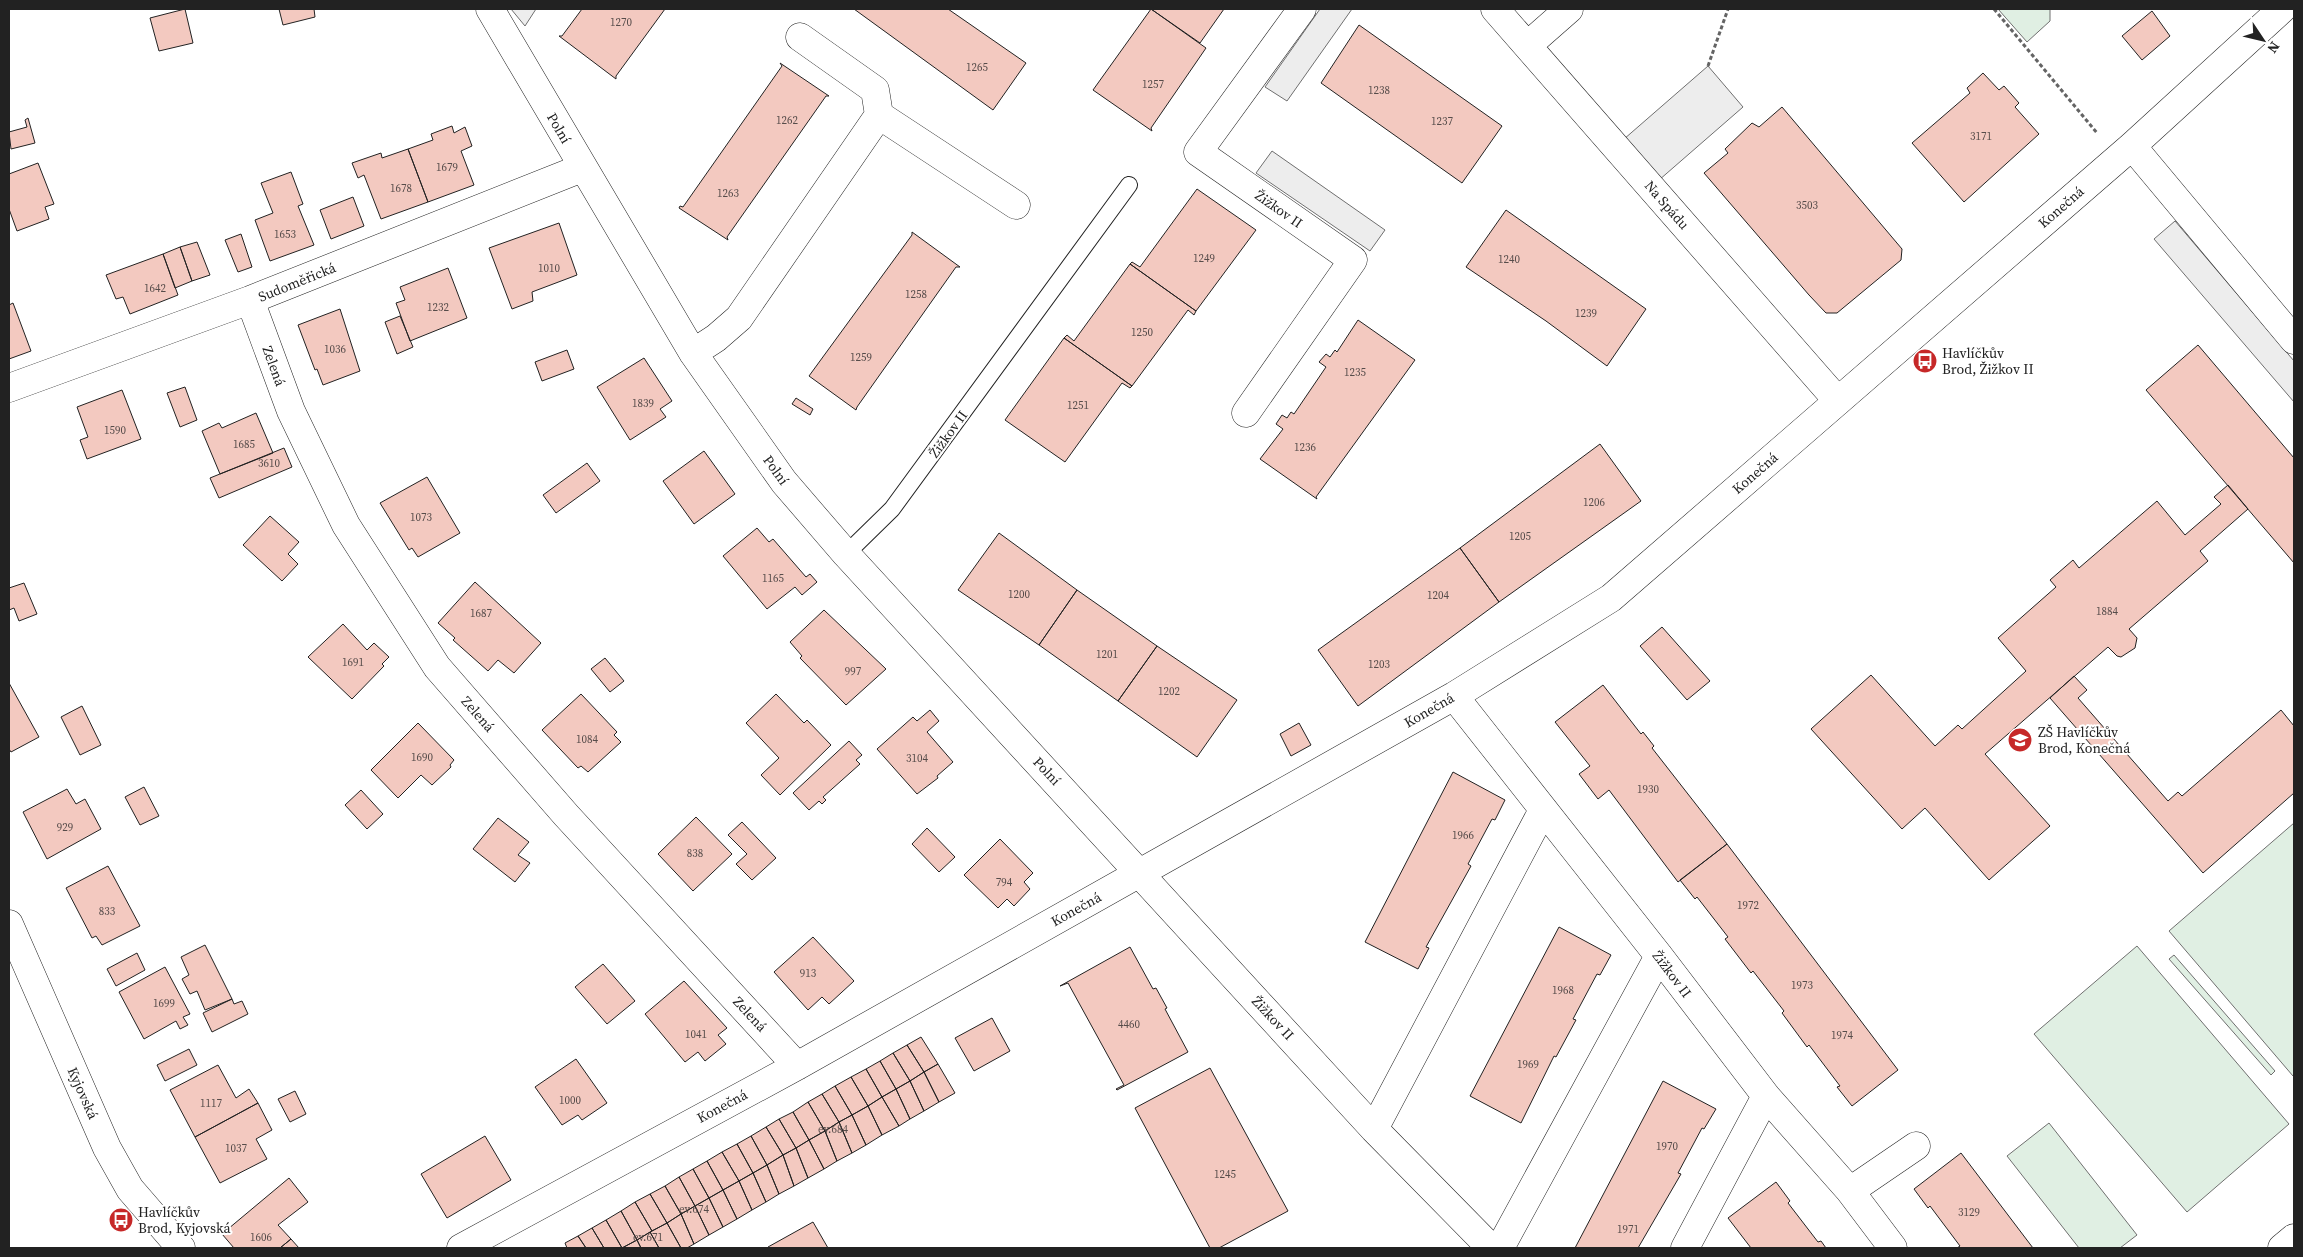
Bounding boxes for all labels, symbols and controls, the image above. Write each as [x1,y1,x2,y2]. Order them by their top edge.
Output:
house number: 1270 [610,15,632,30]
north arrow [2238,15,2288,65]
text: N [2263,38,2285,57]
house number: 1265 [966,60,988,75]
house number: 1257 [1142,77,1164,92]
house number: 1238 [1368,83,1390,98]
street label: Polní [542,109,576,147]
house number: 1262 [776,113,798,128]
house number: 1237 [1431,114,1453,129]
house number: 3171 [1970,129,1992,144]
house number: 1679 [436,160,458,175]
street label: Na Spádu [1640,176,1694,234]
house number: 1678 [390,181,412,196]
street label: Konečná [2034,181,2089,233]
street label: Žižkov II [1251,185,1307,233]
house number: 1263 [717,186,739,201]
house number: 3503 [1796,198,1818,213]
house number: 1653 [274,227,296,242]
house number: 1249 [1193,251,1215,266]
house number: 1240 [1498,252,1520,267]
street label: Sudoměřická [255,257,340,307]
house number: 1010 [538,261,560,276]
house number: 1642 [144,281,166,296]
house number: 1258 [905,287,927,302]
house number: 1232 [427,300,449,315]
house number: 1239 [1575,306,1597,321]
house number: 1250 [1131,325,1153,340]
house number: 1036 [324,342,346,357]
street label: Zelená [257,343,291,390]
place label: Havlíčkův Brod, Žižkov II [1942,343,2034,379]
bus stop icon: Havlíčkův Brod, Žižkov II [1912,348,1938,374]
house number: 1259 [850,350,872,365]
house number: 1235 [1344,365,1366,380]
house number: 1839 [632,396,654,411]
house number: 1251 [1067,398,1089,413]
street label: Žižkov II [924,406,972,462]
house number: 1590 [104,423,126,438]
house number: 1685 [233,437,255,452]
house number: 1236 [1294,440,1316,455]
street label: Konečná [1728,447,1783,499]
street label: Polní [758,451,794,489]
house number: 3610 [258,456,280,471]
house number: 1206 [1583,495,1605,510]
house number: 1073 [410,510,432,525]
house number: 1205 [1509,529,1531,544]
house number: 1165 [762,571,784,586]
house number: 1200 [1008,587,1030,602]
house number: 1204 [1427,588,1449,603]
house number: 1884 [2096,604,2118,619]
house number: 1687 [470,606,492,621]
house number: 1201 [1096,647,1118,662]
house number: 1691 [342,655,364,670]
house number: 1203 [1368,657,1390,672]
house number: 997 [845,664,862,679]
house number: 1202 [1158,684,1180,699]
street label: Konečná [1400,687,1458,732]
street label: Zelená [457,692,500,737]
place label: ZŠ Havlíčkův Brod, Konečná [2038,722,2131,758]
school or university icon: ZŠ Havlíčkův Brod, Konečná [2007,727,2033,753]
house number: 1084 [576,732,598,747]
house number: 1690 [411,750,433,765]
house number: 3104 [906,751,928,766]
street label: Polní [1029,752,1065,790]
house number: 1930 [1637,782,1659,797]
house number: 929 [57,820,73,835]
house number: 1966 [1452,828,1474,843]
house number: 838 [687,846,703,861]
house number: 794 [996,875,1013,890]
street label: Konečná [1047,887,1106,931]
house number: 1972 [1737,898,1759,913]
house number: 833 [99,904,116,919]
street label: Žižkov II [1648,946,1696,1002]
house number: 913 [800,966,817,981]
house number: 1973 [1791,978,1813,993]
house number: 1968 [1552,983,1574,998]
street label: Žižkov II [1247,991,1299,1045]
street label: Zelená [728,992,772,1037]
house number: 1699 [153,996,175,1011]
house number: 4460 [1118,1017,1140,1032]
house number: 1041 [685,1027,707,1042]
house number: 1974 [1831,1028,1853,1043]
house number: 1969 [1517,1057,1539,1072]
street label: Kyjovská [63,1064,104,1123]
street label: Konečná [693,1084,752,1128]
house number: 1000 [559,1093,581,1108]
house number: 1117 [200,1096,222,1111]
house number: ev.684 [818,1122,848,1137]
house number: 1970 [1656,1139,1678,1154]
house number: 1037 [225,1141,247,1156]
house number: 1245 [1214,1167,1236,1182]
place label: Havlíčkův Brod, Kyjovská [138,1202,232,1238]
house number: ev.674 [679,1202,709,1217]
house number: 3129 [1958,1205,1980,1220]
bus stop icon: Havlíčkův Brod, Kyjovská [108,1207,134,1233]
house number: 1971 [1617,1222,1639,1237]
house number: 1606 [250,1230,272,1245]
house number: ev.671 [633,1230,663,1245]

